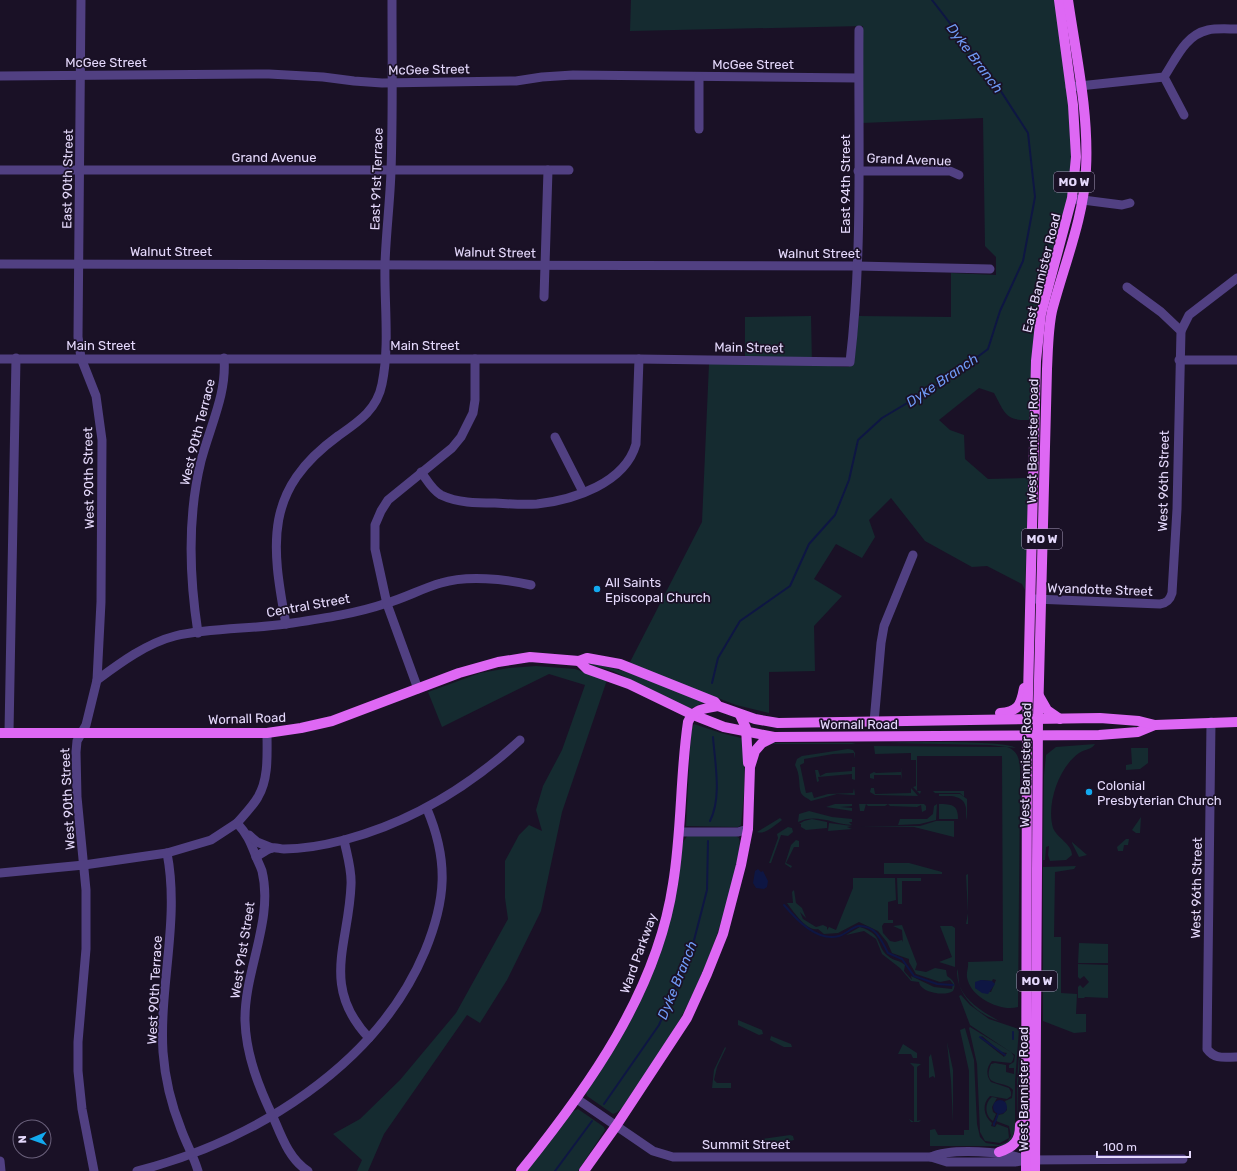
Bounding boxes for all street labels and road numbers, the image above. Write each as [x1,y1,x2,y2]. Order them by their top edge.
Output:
street label: McGee Street [65,55,147,70]
street label: McGee Street [712,57,794,72]
street label: McGee Street [388,61,470,78]
street label: East 91st Terrace [367,127,386,231]
street label: East 90th Street [59,129,76,229]
street label: East 94th Street [838,134,853,234]
street label: Grand Avenue [232,150,316,165]
street label: Grand Avenue [866,151,952,168]
road number: MO W [1054,172,1094,192]
street label: East Bannister Road [1019,212,1064,334]
street label: Walnut Street [130,244,212,259]
street label: Walnut Street [454,244,536,261]
street label: Walnut Street [778,246,860,261]
street label: Main Street [66,338,136,353]
street label: Main Street [390,338,460,353]
street label: Main Street [714,339,784,356]
street label: West 90th Terrace [177,377,218,487]
street label: West Bannister Road [1024,379,1041,503]
street label: West 90th Street [80,427,97,529]
street label: West 96th Street [1155,430,1172,532]
road number: MO W [1022,529,1062,549]
street label: Wyandotte Street [1047,580,1153,599]
street label: Central Street [265,591,351,620]
street label: West Bannister Road [1017,703,1034,827]
street label: Wornall Road [208,710,286,727]
street label: Wornall Road [820,717,898,732]
street label: West 90th Street [57,748,78,850]
street label: West 96th Street [1188,837,1205,939]
street label: West 91st Street [227,900,258,1000]
street label: Ward Parkway [617,911,660,995]
street label: West 90th Terrace [144,935,165,1045]
road number: MO W [1017,971,1057,991]
street label: West Bannister Road [1016,1027,1031,1151]
street label: Summit Street [702,1137,790,1152]

